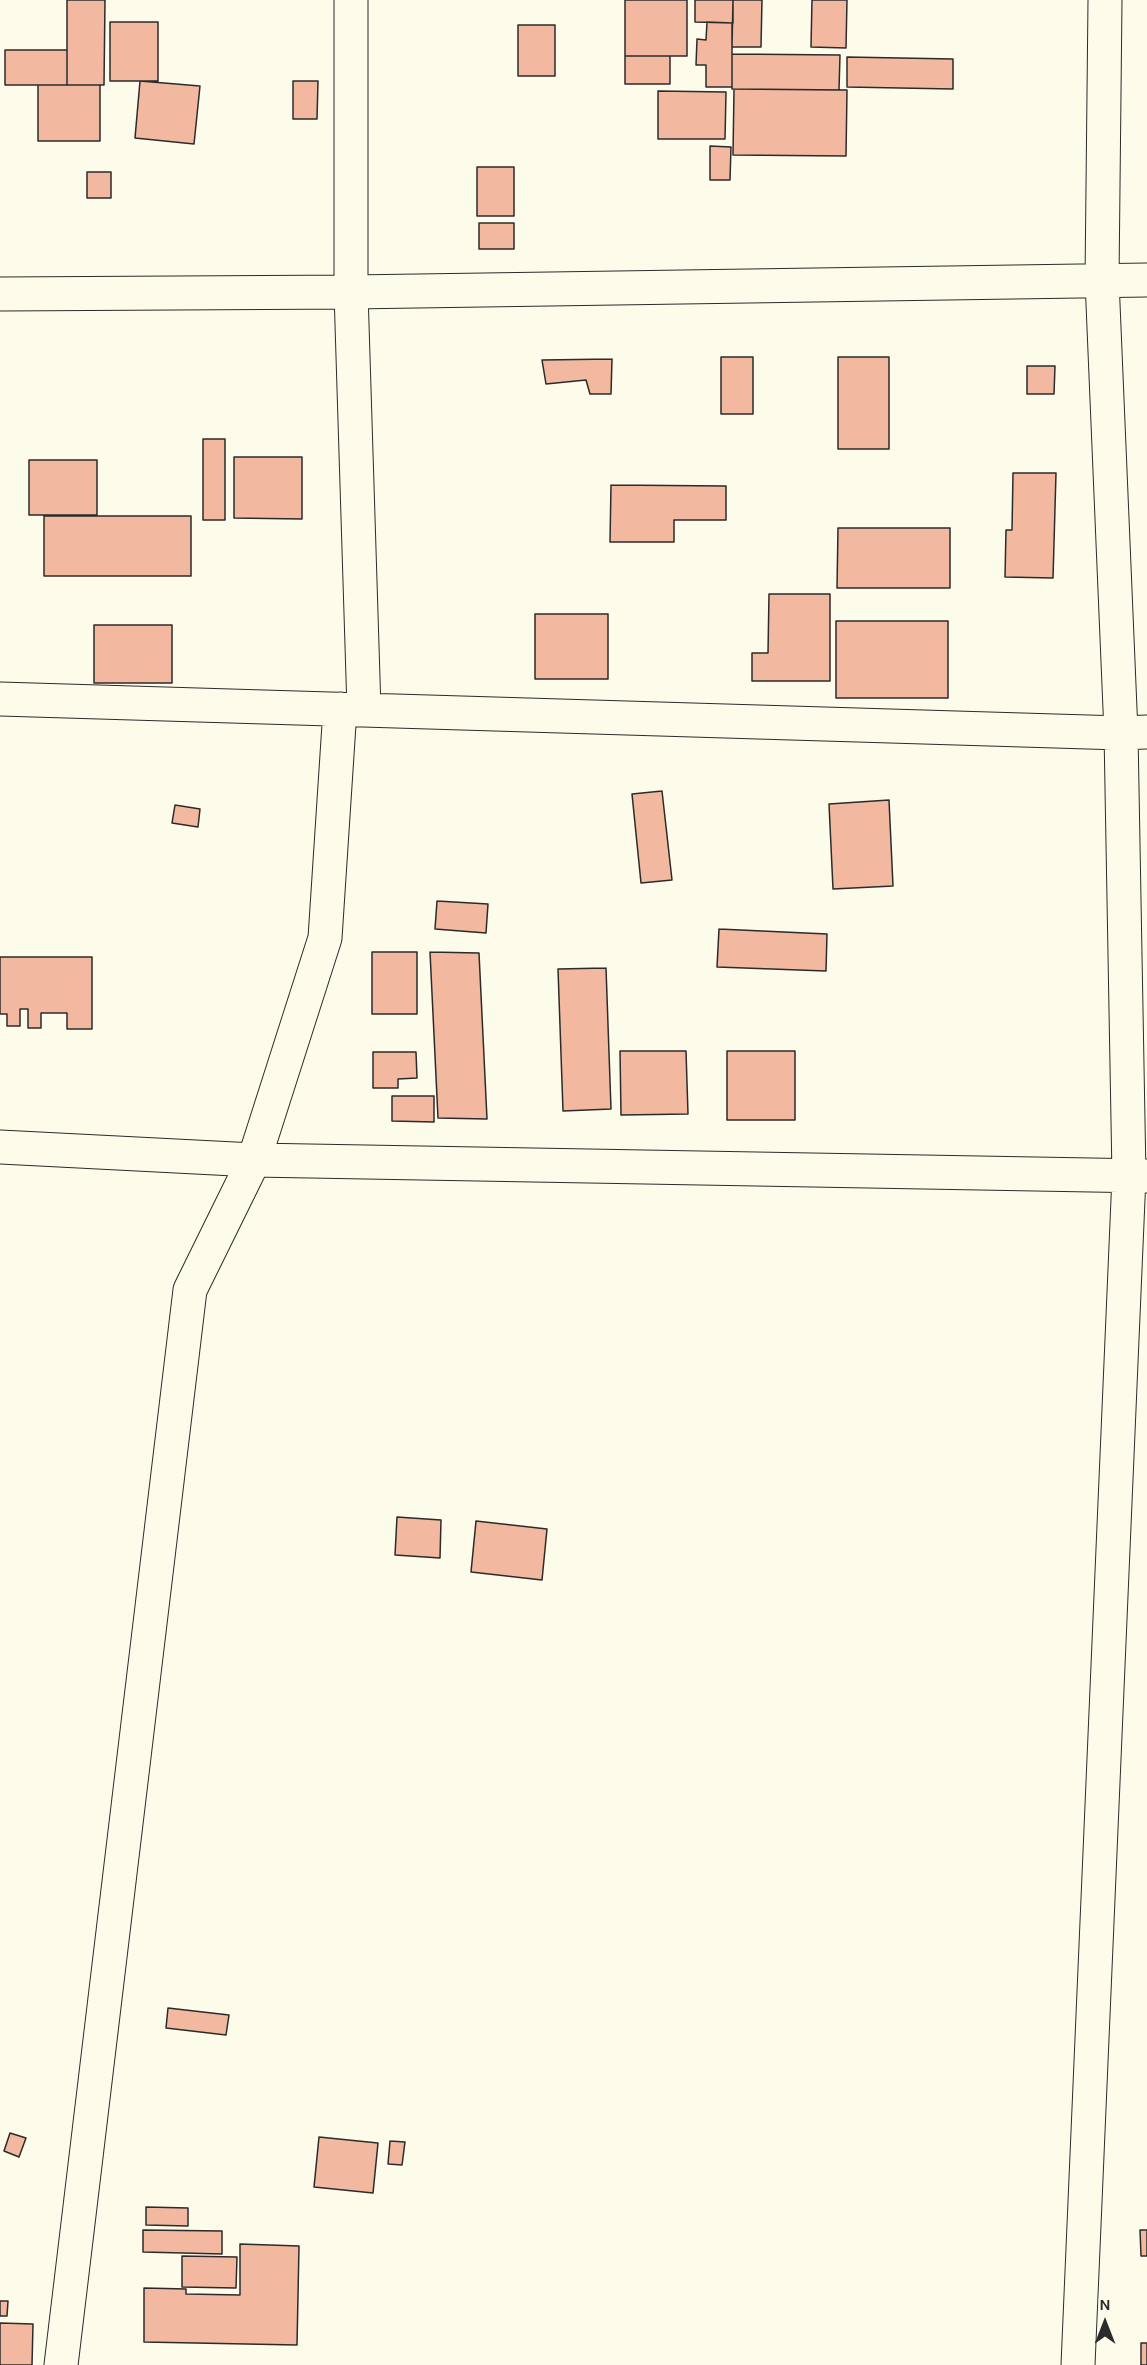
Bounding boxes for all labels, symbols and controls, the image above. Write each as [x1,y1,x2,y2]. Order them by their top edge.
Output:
north arrow [1075,2293,1135,2353]
text: N [1099,2295,1111,2314]

